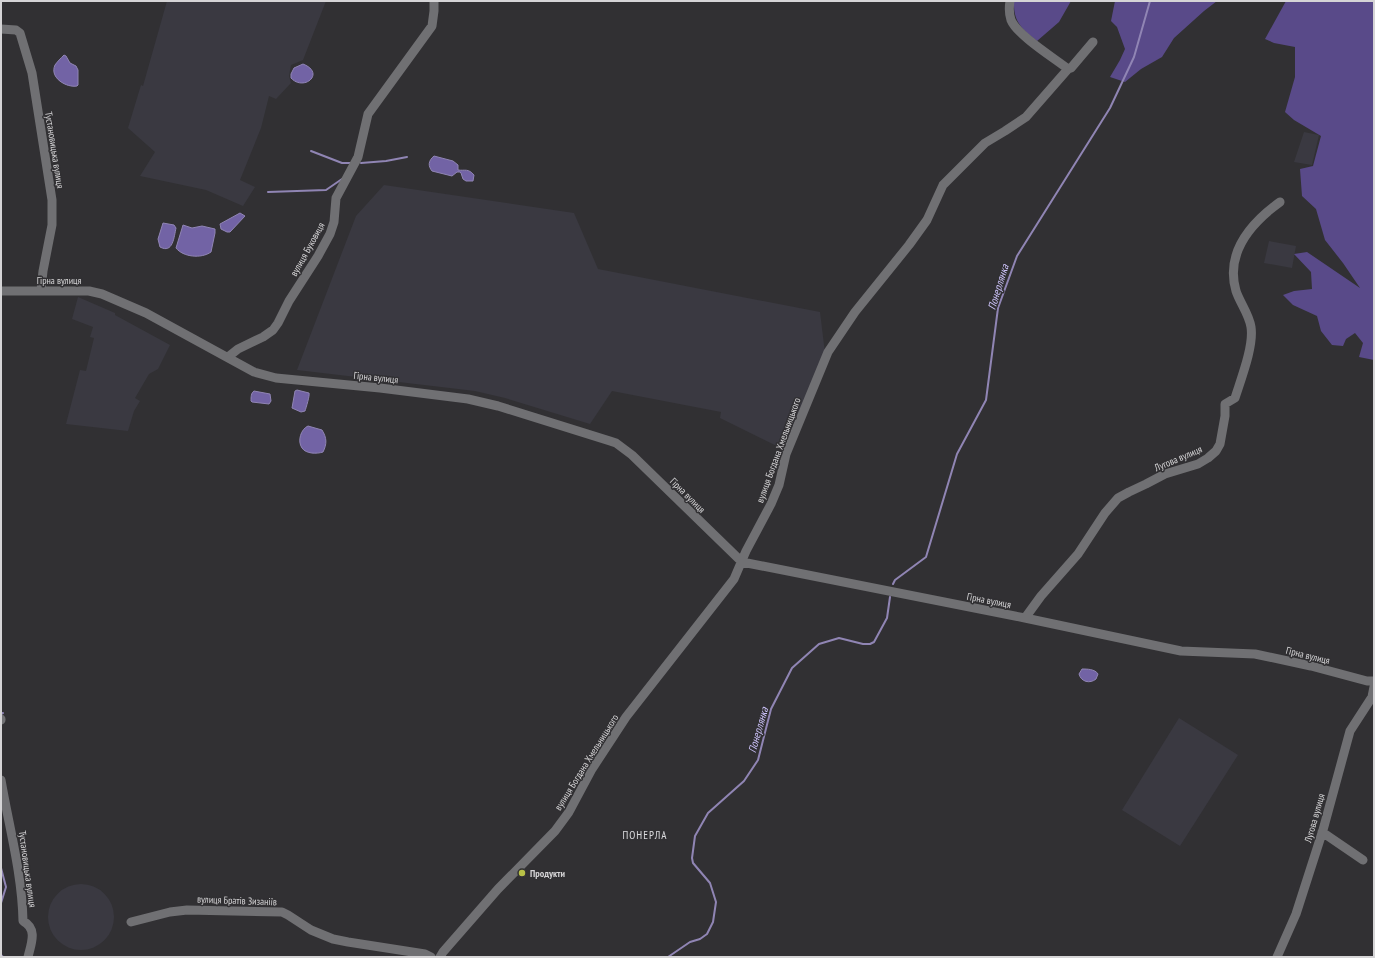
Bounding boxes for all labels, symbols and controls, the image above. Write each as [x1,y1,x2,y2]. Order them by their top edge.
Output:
street label: Тустановицька вулиця [42,111,67,189]
street label: вулиця Буковиця [287,220,328,278]
water label: Понерлянка [984,262,1012,311]
street label: Гірна вулиця [37,274,82,287]
street label: Гірна вулиця [353,369,399,386]
street label: вулиця Богдана Хмельницького [753,396,804,505]
street label: Лугова вулиця [1151,443,1204,475]
street label: Гірна вулиця [667,475,708,516]
street label: Гірна вулиця [966,590,1012,611]
street label: Гірна вулиця [1285,644,1331,667]
water label: Понерлянка [745,705,771,754]
street label: вулиця Богдана Хмельницького [552,712,621,813]
street label: Лугова вулиця [1301,792,1328,845]
district label: ПОНЕРЛА [622,828,668,842]
street label: Тустановицька вулиця [16,830,39,908]
place label: Продукти [530,867,565,880]
marker: Продукти [517,868,527,878]
street label: вулиця Братів Зизаніїв [197,893,277,908]

